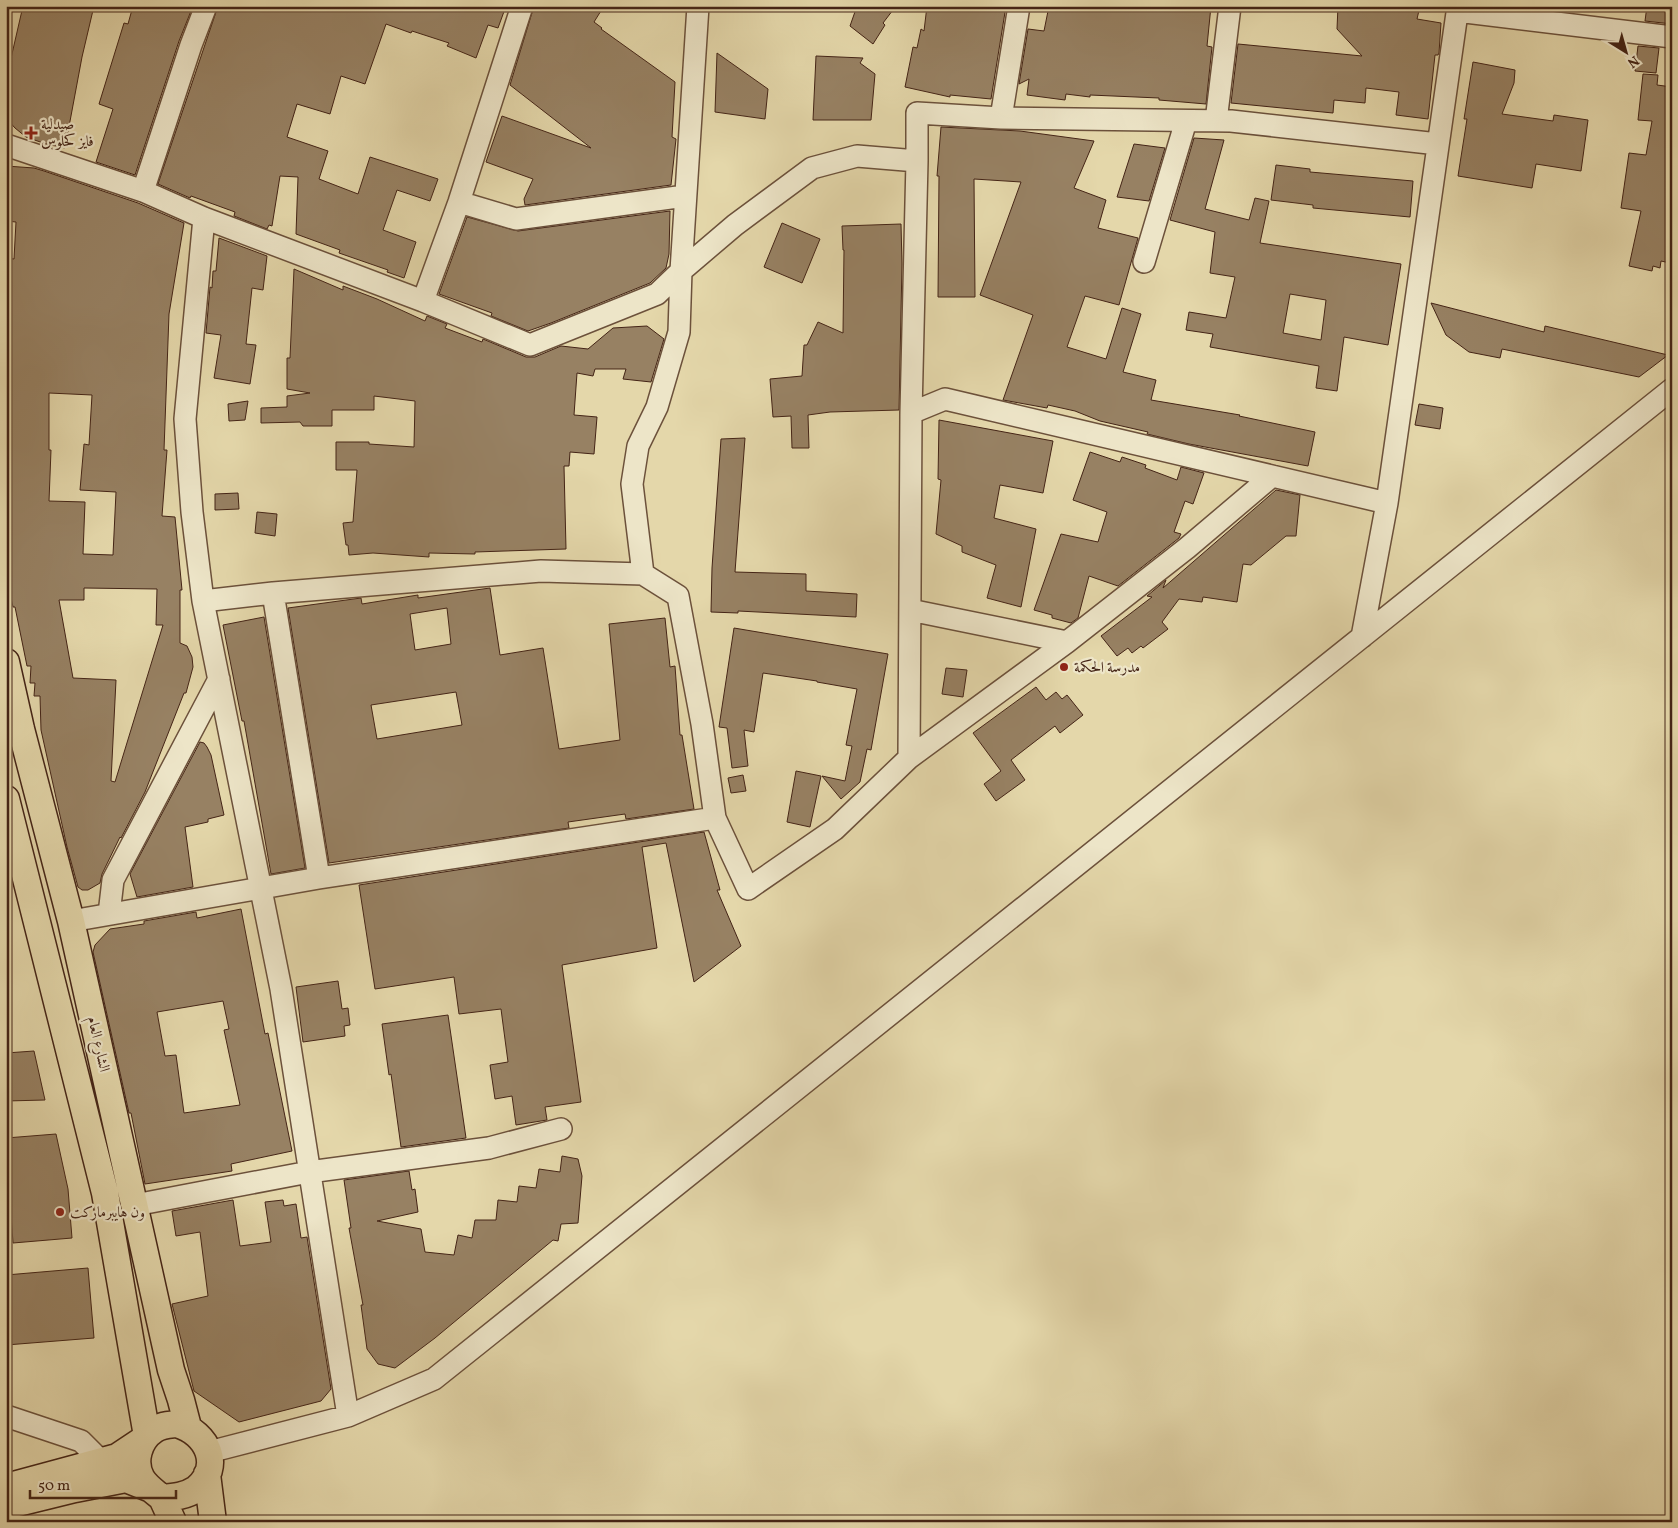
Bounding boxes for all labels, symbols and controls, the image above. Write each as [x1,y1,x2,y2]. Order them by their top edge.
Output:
north arrow [1600,28,1650,78]
text: N [1623,51,1643,72]
place label: صيدلية فايز كحلوس [41,115,94,153]
marker: صيدلية فايز كحلوس [25,127,37,139]
place label: مدرسة الحكمة [1074,658,1140,679]
marker: مدرسة الحكمة [1058,661,1070,673]
street label: الشارع العام [80,1014,114,1074]
place label: ون هايبرماركت [70,1203,145,1224]
marker: ون هايبرماركت [54,1206,66,1218]
scale bar [30,1468,176,1500]
text: 50 m [38,1476,70,1497]

